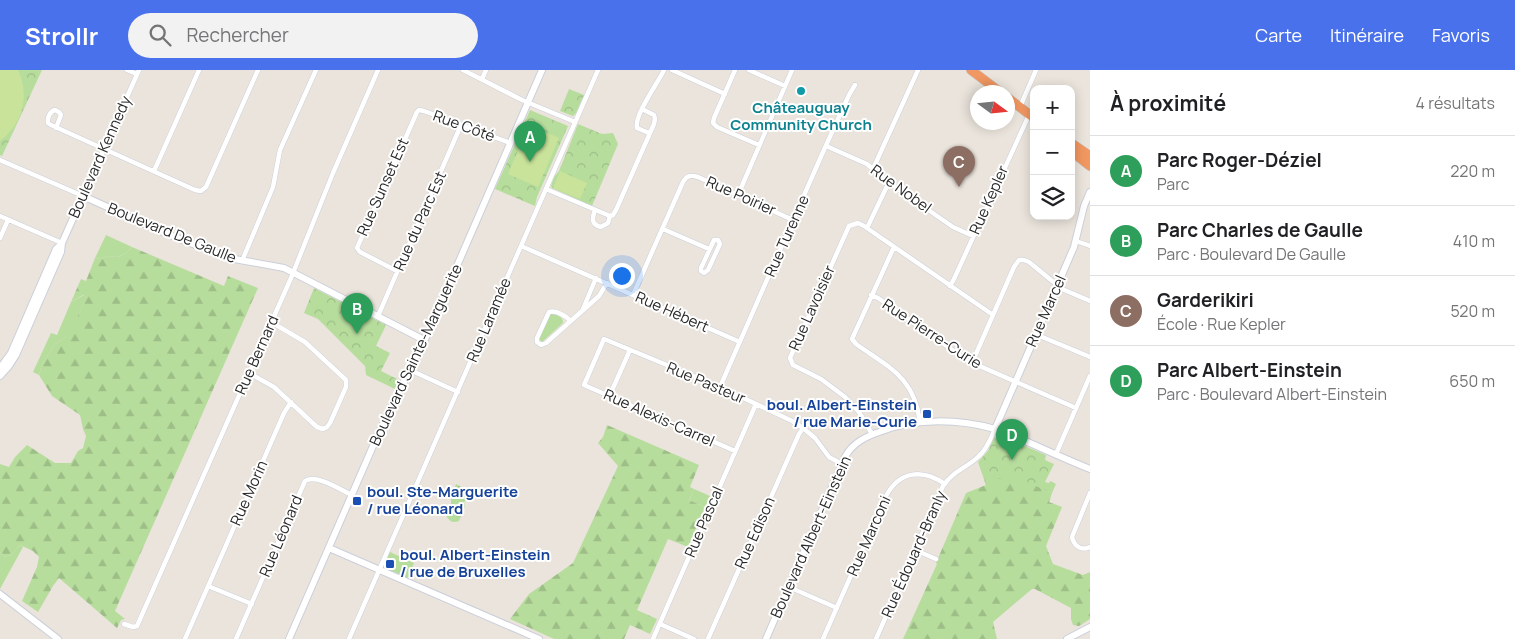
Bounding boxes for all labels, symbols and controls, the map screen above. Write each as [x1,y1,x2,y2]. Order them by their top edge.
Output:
search box [128,13,478,58]
text: Strollr [25,19,98,52]
icon: search [146,21,174,49]
text: Rechercher [186,22,289,48]
text: Carte [1255,23,1302,47]
text: Itinéraire [1330,23,1404,47]
text: Favoris [1432,23,1490,47]
marker: Châteauguay Community Church [795,85,807,97]
north arrow [970,85,1015,130]
map controls [1030,85,1075,220]
button: + [1030,85,1075,130]
text: À proximité [1110,89,1226,117]
street label: Boulevard Kennedy [63,92,136,221]
text: 4 résultats [1416,92,1495,114]
place label: Châteauguay Community Church [730,97,872,135]
street label: Rue Côté [430,105,498,147]
pin: A [514,121,546,162]
button: − [1030,130,1075,175]
street label: Rue Sunset Est [352,134,414,239]
pin: C [943,146,975,187]
text: Parc Roger-Déziel [1157,147,1322,173]
street label: Rue Nobel [867,159,936,218]
text: A [1121,160,1131,182]
text: 220 m [1450,160,1495,182]
street label: Rue Kepler [964,161,1013,238]
street label: Rue du Parc Est [388,168,451,274]
street label: Rue Poirier [703,171,780,221]
text: Parc [1157,173,1190,195]
button: layers [1030,175,1075,220]
street label: Rue Turenne [759,191,814,280]
street label: Boulevard De Gaulle [105,197,240,268]
text: Parc Charles de Gaulle [1157,217,1363,243]
text: B [1121,230,1131,252]
text: 410 m [1453,230,1495,252]
text: Parc · Boulevard De Gaulle [1157,243,1346,265]
street label: Boulevard Sainte-Marguerite [364,260,467,449]
street label: Rue Lavoisier [783,261,840,354]
your location [609,263,635,289]
street label: Rue Marcel [1020,271,1071,350]
street label: Rue Laramée [461,274,516,365]
street label: Rue Hébert [632,286,712,337]
text: Garderikiri [1157,287,1254,313]
pin: B [341,293,373,334]
street label: Rue Pierre-Curie [879,294,986,374]
text: C [1120,300,1132,322]
text: 520 m [1451,300,1495,322]
street label: Rue Bernard [230,312,283,398]
text: École · Rue Kepler [1157,313,1286,335]
street label: Rue Pasteur [663,356,749,409]
text: Parc Albert-Einstein [1157,357,1342,383]
text: D [1120,370,1132,392]
text: 650 m [1449,370,1495,392]
text: Parc · Boulevard Albert-Einstein [1157,383,1387,405]
street label: Rue Alexis-Carrel [600,384,718,451]
place label: boul. Albert-Einstein / rue Marie-Curie [767,394,917,432]
marker: boul. Albert-Einstein / rue Marie-Curie [921,408,933,420]
pin: D [996,419,1028,460]
street label: Boulevard Albert-Einstein [765,452,856,621]
street label: Rue Morin [225,457,272,529]
place label: boul. Ste-Marguerite / rue Léonard [367,481,518,519]
street label: Rue Pascal [679,483,728,560]
street label: Rue Édouard-Branly [876,487,951,621]
street label: Rue Léonard [254,492,307,580]
street label: Rue Marconi [842,492,896,579]
street label: Rue Edison [729,493,780,572]
marker: boul. Ste-Marguerite / rue Léonard [351,495,363,507]
place label: boul. Albert-Einstein / rue de Bruxelles [400,544,550,582]
marker: boul. Albert-Einstein / rue de Bruxelles [384,558,396,570]

